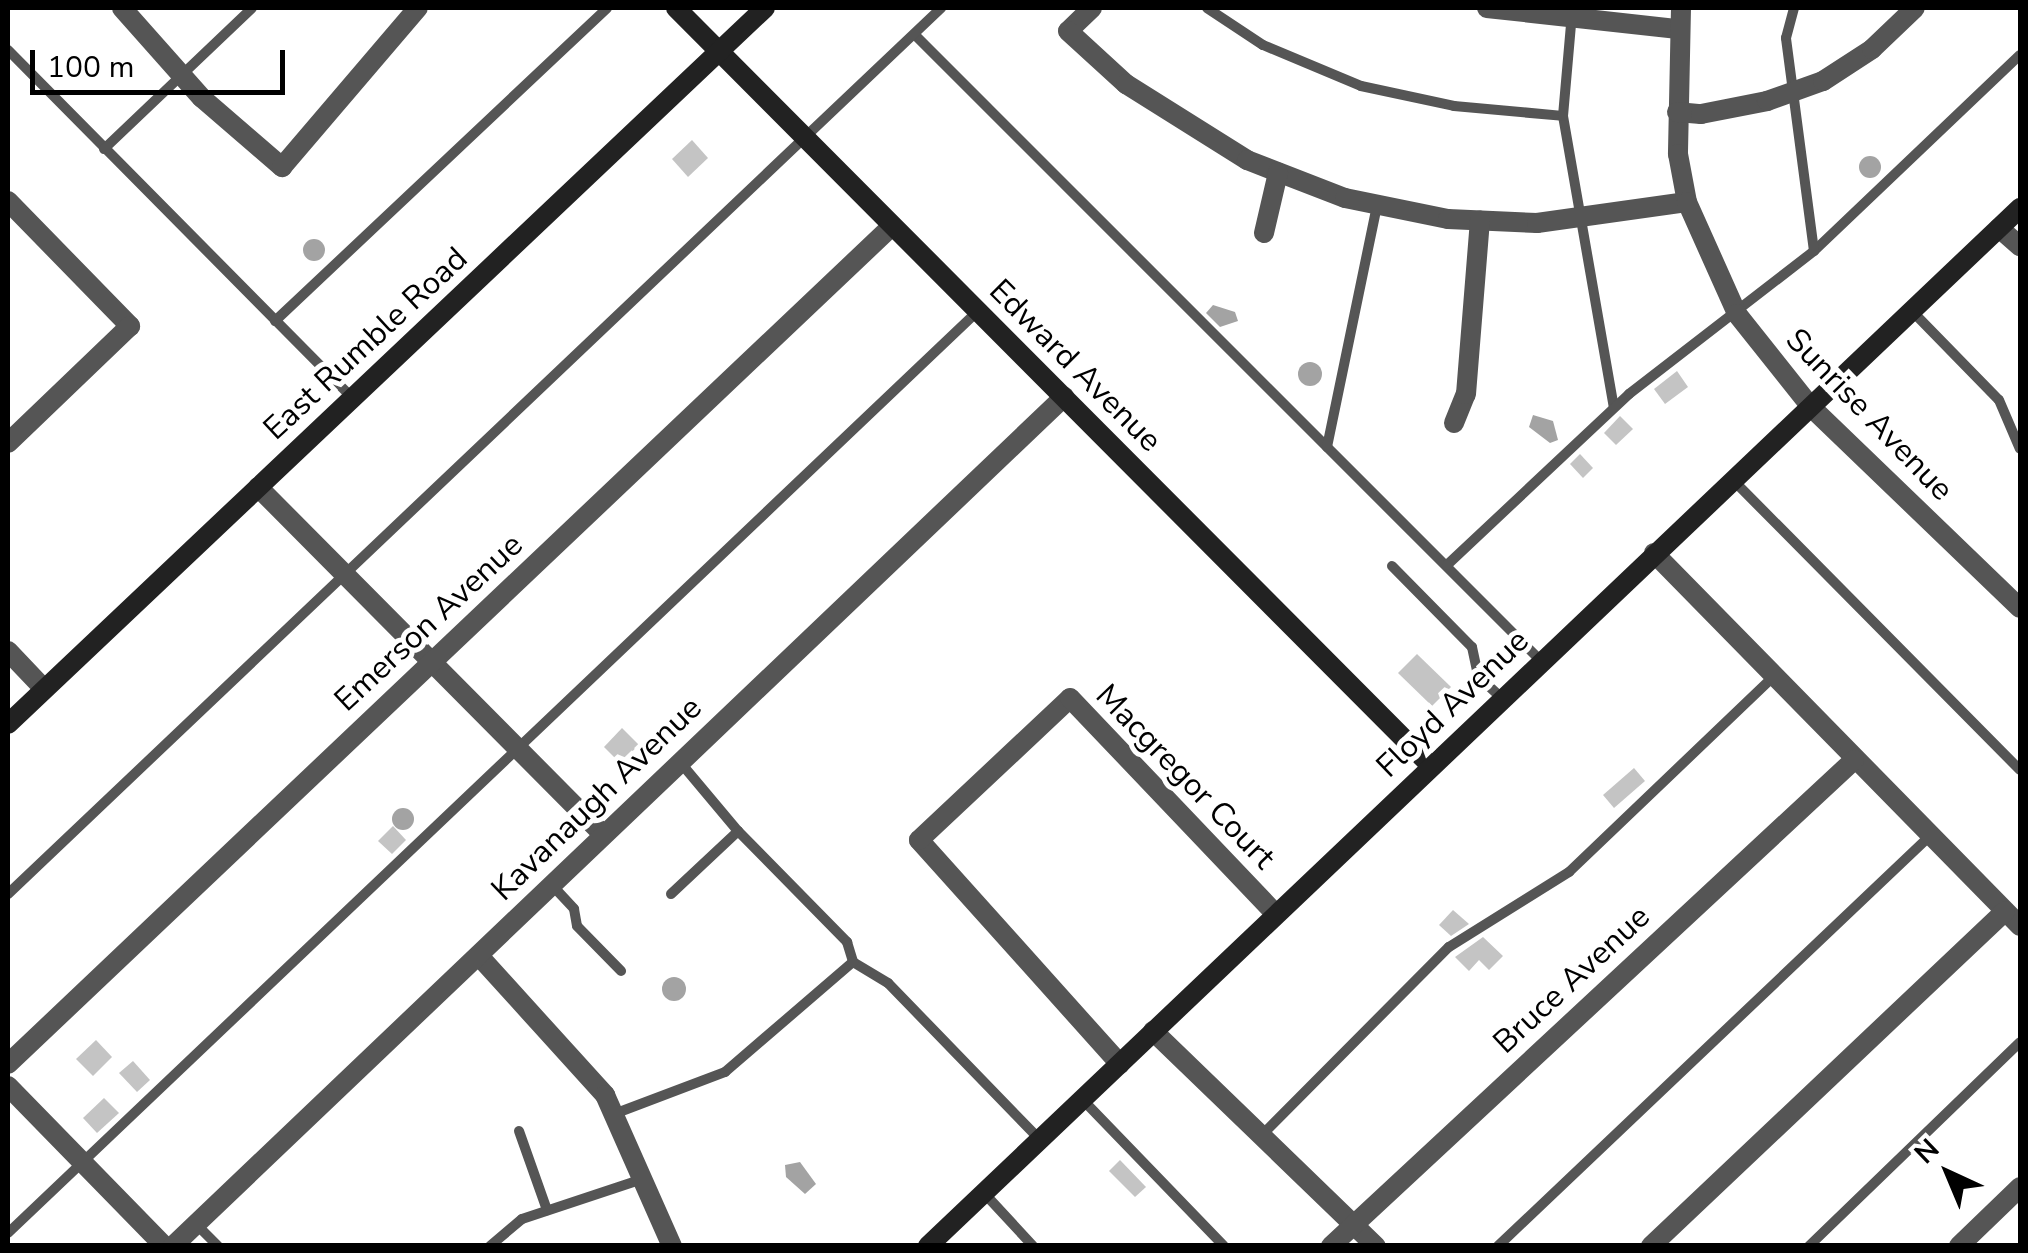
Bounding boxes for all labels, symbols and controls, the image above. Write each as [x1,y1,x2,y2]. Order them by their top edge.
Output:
scale bar [35,30,290,92]
text: 100 m [47,47,134,88]
street label: East Rumble Road [256,240,476,448]
street label: Edward Avenue [981,272,1169,460]
street label: Sunrise Avenue [1777,321,1961,509]
street label: Emerson Avenue [327,526,531,720]
street label: Floyd Avenue [1369,622,1537,786]
street label: Macgregor Court [1087,677,1283,877]
street label: Kavanaugh Avenue [484,689,710,909]
street label: Bruce Avenue [1486,898,1658,1062]
north arrow [1898,1123,1998,1223]
text: N [1906,1130,1948,1172]

